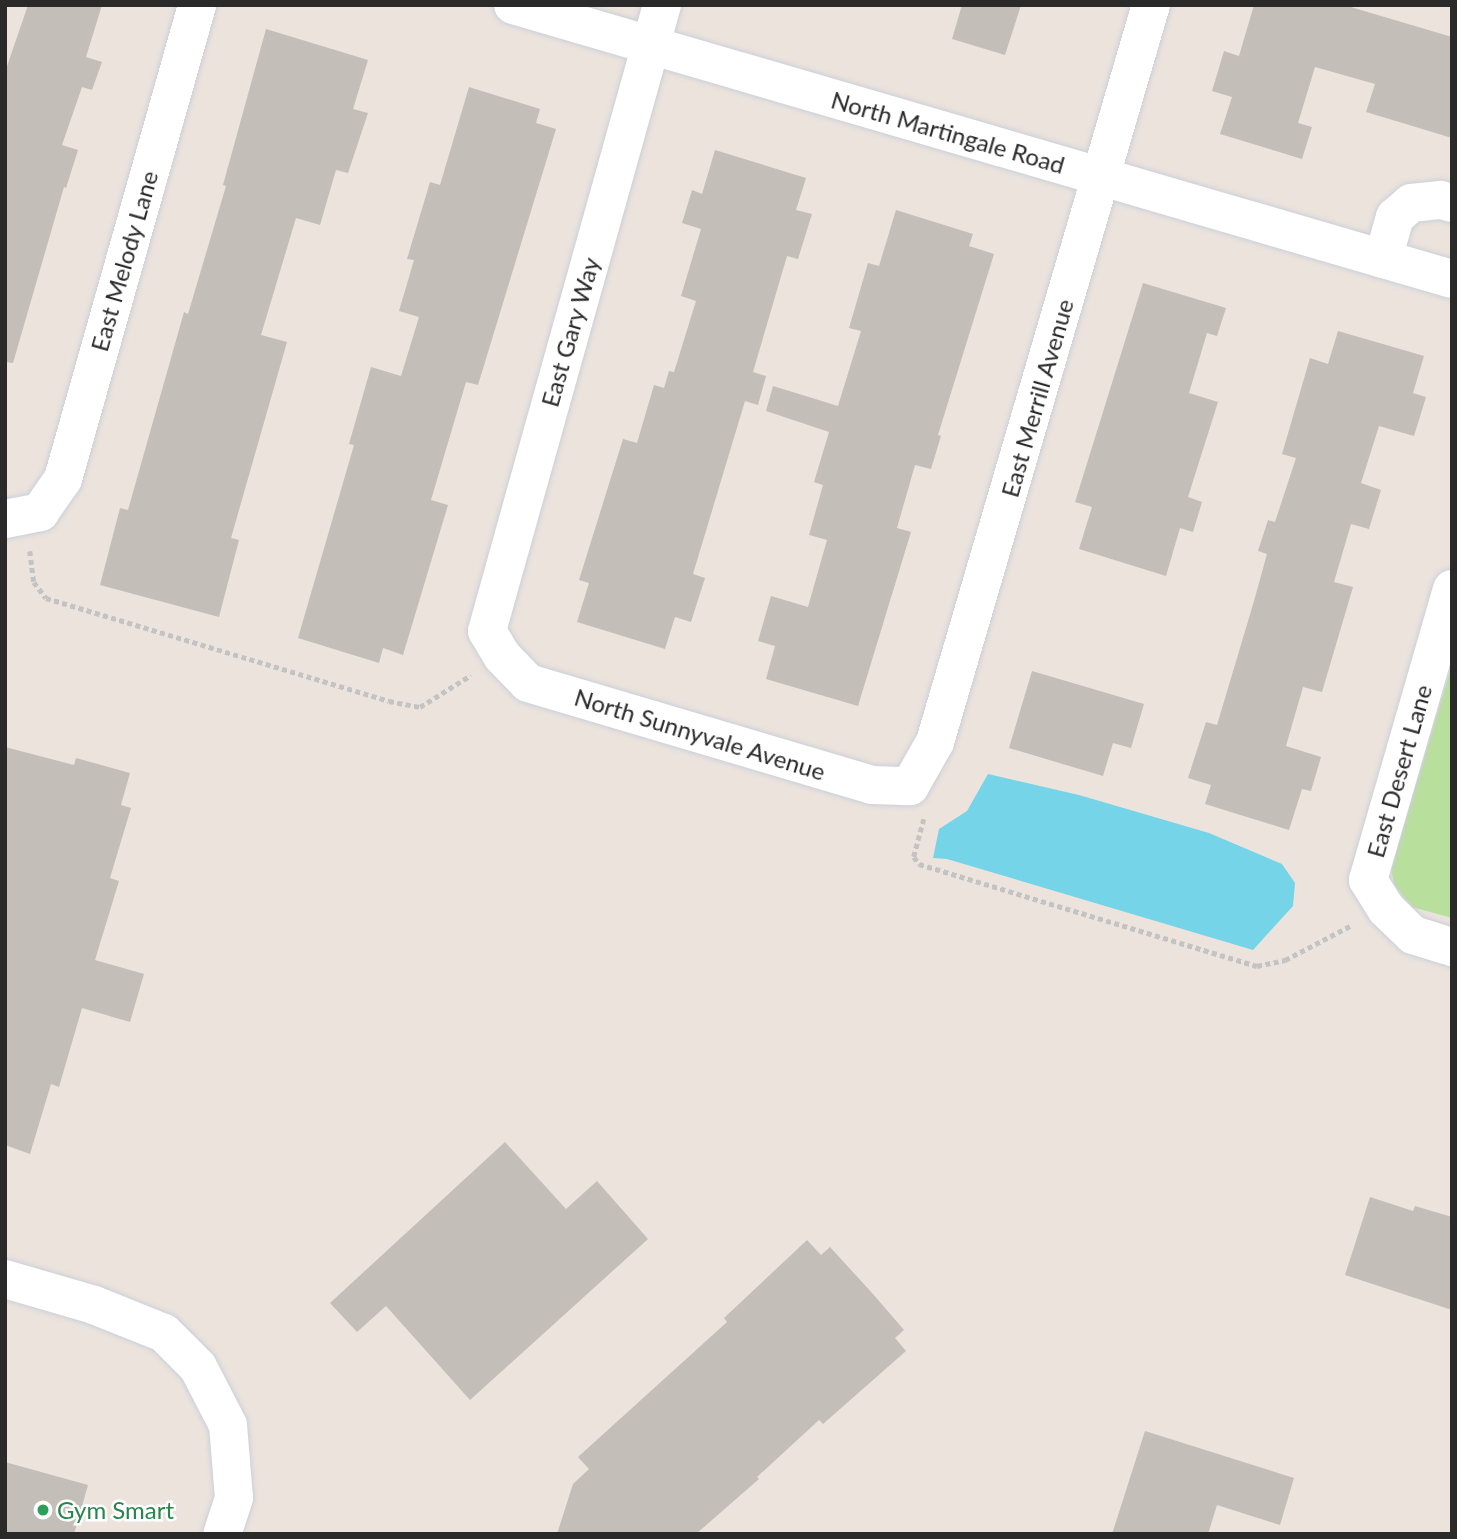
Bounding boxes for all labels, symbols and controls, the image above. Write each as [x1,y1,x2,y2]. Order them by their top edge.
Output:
street label: North Martingale Road [828,85,1068,179]
street label: East Melody Lane [84,167,164,355]
street label: East Gary Way [535,254,605,410]
street label: East Merrill Avenue [995,295,1079,501]
street label: East Desert Lane [1361,681,1437,861]
street label: North Sunnyvale Avenue [571,682,829,786]
place label: Gym Smart [57,1496,174,1524]
marker: Gym Smart [35,1502,51,1518]

